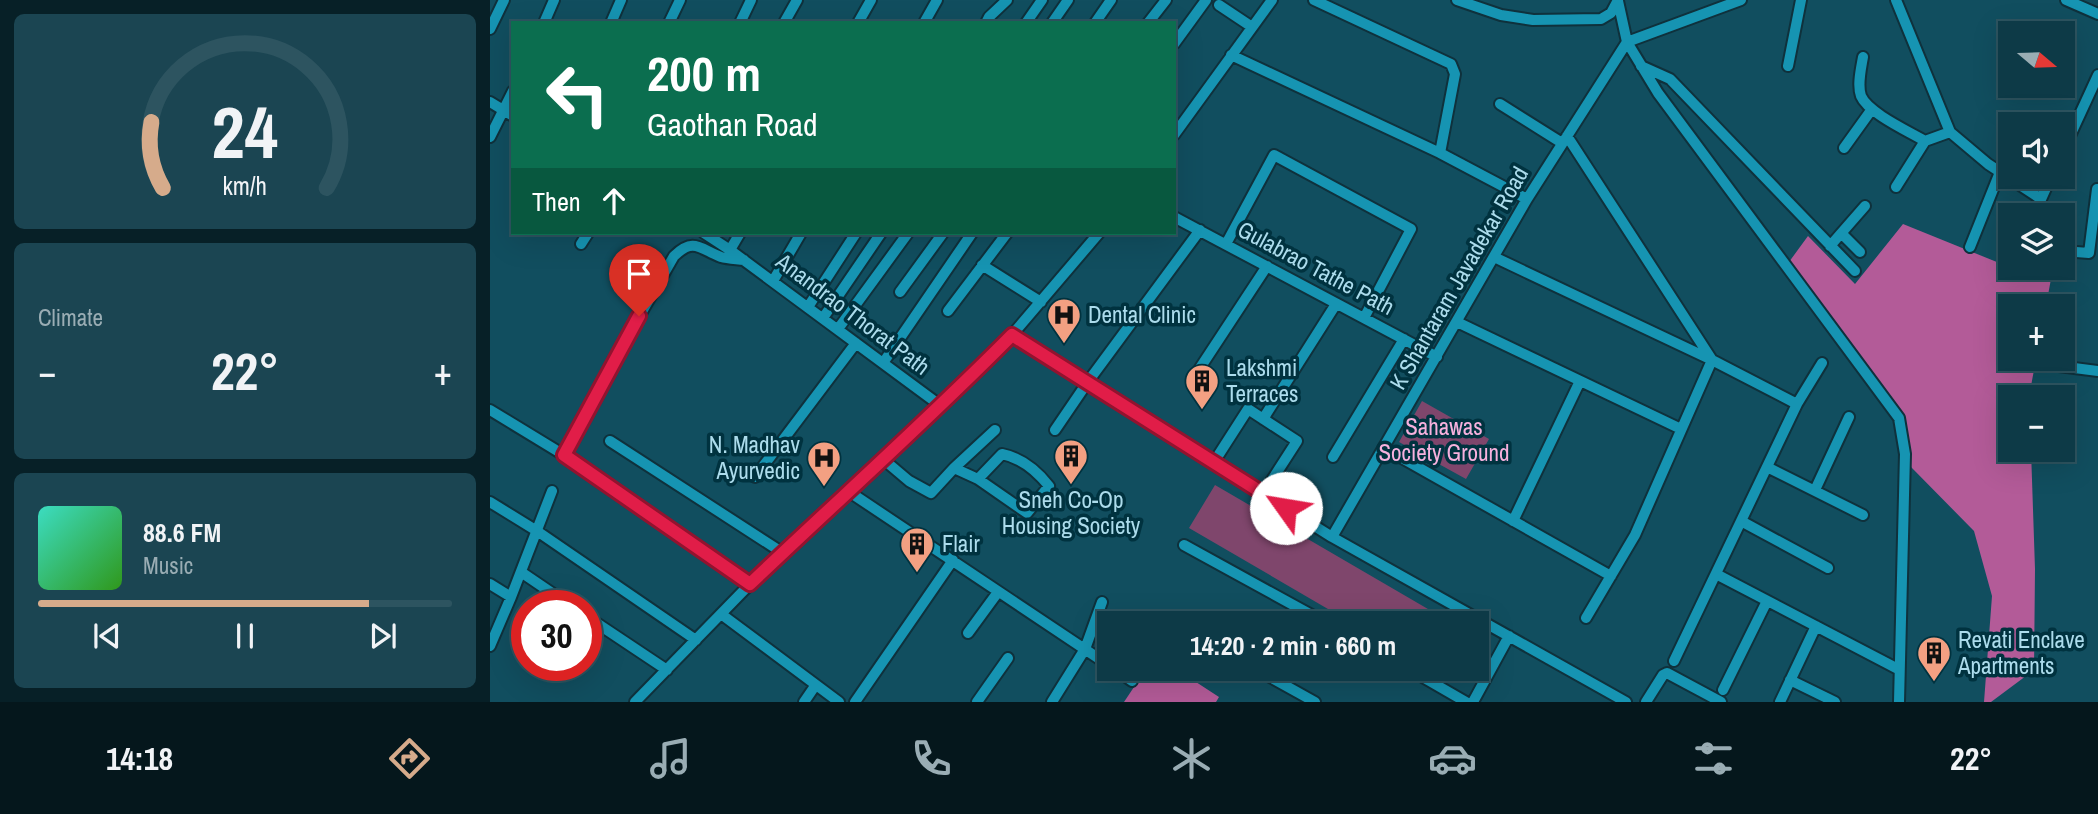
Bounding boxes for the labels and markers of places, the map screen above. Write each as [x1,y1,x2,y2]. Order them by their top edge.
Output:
pin [609,244,669,316]
hospital icon: Dental Clinic [1045,296,1083,345]
place label: Dental Clinic [1088,299,1196,330]
place label: Lakshmi Terraces [1226,352,1298,409]
building icon: Lakshmi Terraces [1183,362,1221,411]
place label: N. Madhav Ayurvedic [709,429,801,486]
building icon: Sneh Co-Op Housing Society [1052,437,1090,486]
hospital icon: N. Madhav Ayurvedic [805,439,843,488]
place label: Sneh Co-Op Housing Society [1002,484,1141,541]
building icon: Flair [898,525,936,574]
place label: Flair [942,528,980,559]
place label: Revati Enclave Apartments [1957,624,2085,681]
building icon: Revati Enclave Apartments [1915,634,1953,683]

